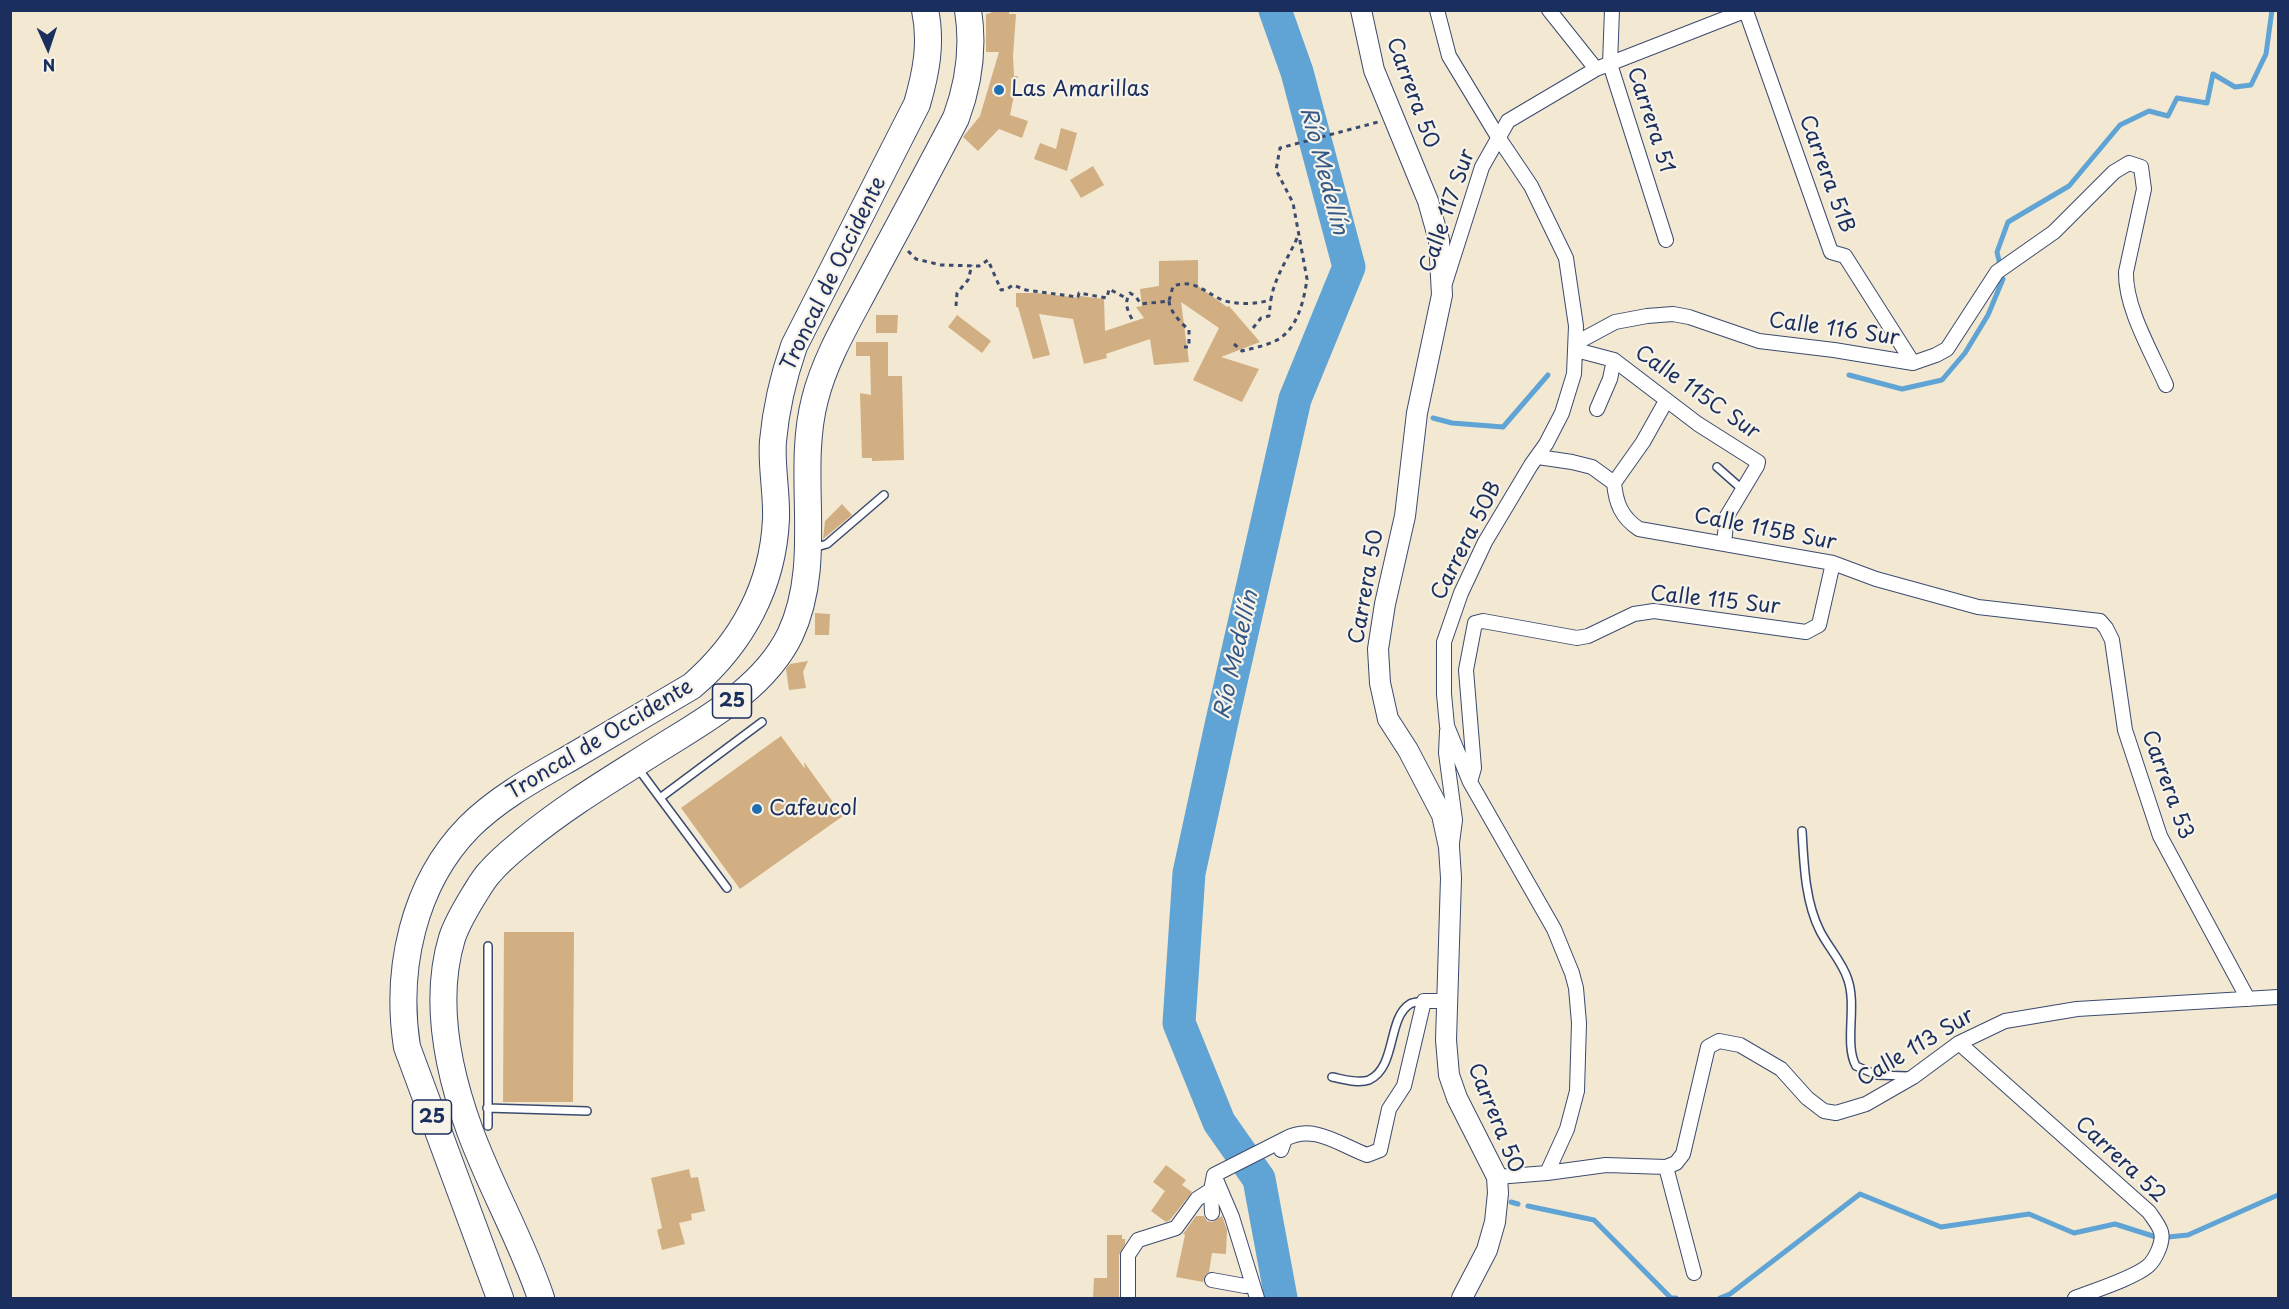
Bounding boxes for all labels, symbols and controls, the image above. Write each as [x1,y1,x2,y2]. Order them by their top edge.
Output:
north arrow [18,18,78,78]
street label: Carrera 50 [1380,34,1444,152]
text: N [42,54,56,78]
street label: Carrera 51 [1621,64,1679,176]
place label: Las Amarillas [1011,77,1149,103]
marker: Las Amarillas [992,83,1006,97]
water label: Río Medellín [1293,104,1353,238]
street label: Carrera 51B [1793,112,1859,236]
street label: Calle 117 Sur [1415,146,1481,276]
street label: Troncal de Occidente [776,173,892,375]
street label: Calle 116 Sur [1767,308,1901,352]
street label: Calle 115C Sur [1630,341,1764,445]
street label: Carrera 50B [1426,477,1508,605]
street label: Calle 115B Sur [1692,504,1838,556]
street label: Carrera 50 [1345,528,1389,646]
street label: Calle 115 Sur [1649,582,1781,620]
water label: Río Medellín [1209,588,1265,722]
street label: Troncal de Occidente [502,674,698,806]
road number: 25 [712,684,752,718]
street label: Carrera 53 [2136,727,2198,843]
place label: Cafeucol [769,796,858,822]
marker: Cafeucol [750,802,764,816]
street label: Calle 113 Sur [1853,1003,1979,1093]
street label: Carrera 50 [1462,1060,1528,1176]
road number: 25 [412,1100,452,1134]
street label: Carrera 52 [2069,1112,2171,1208]

